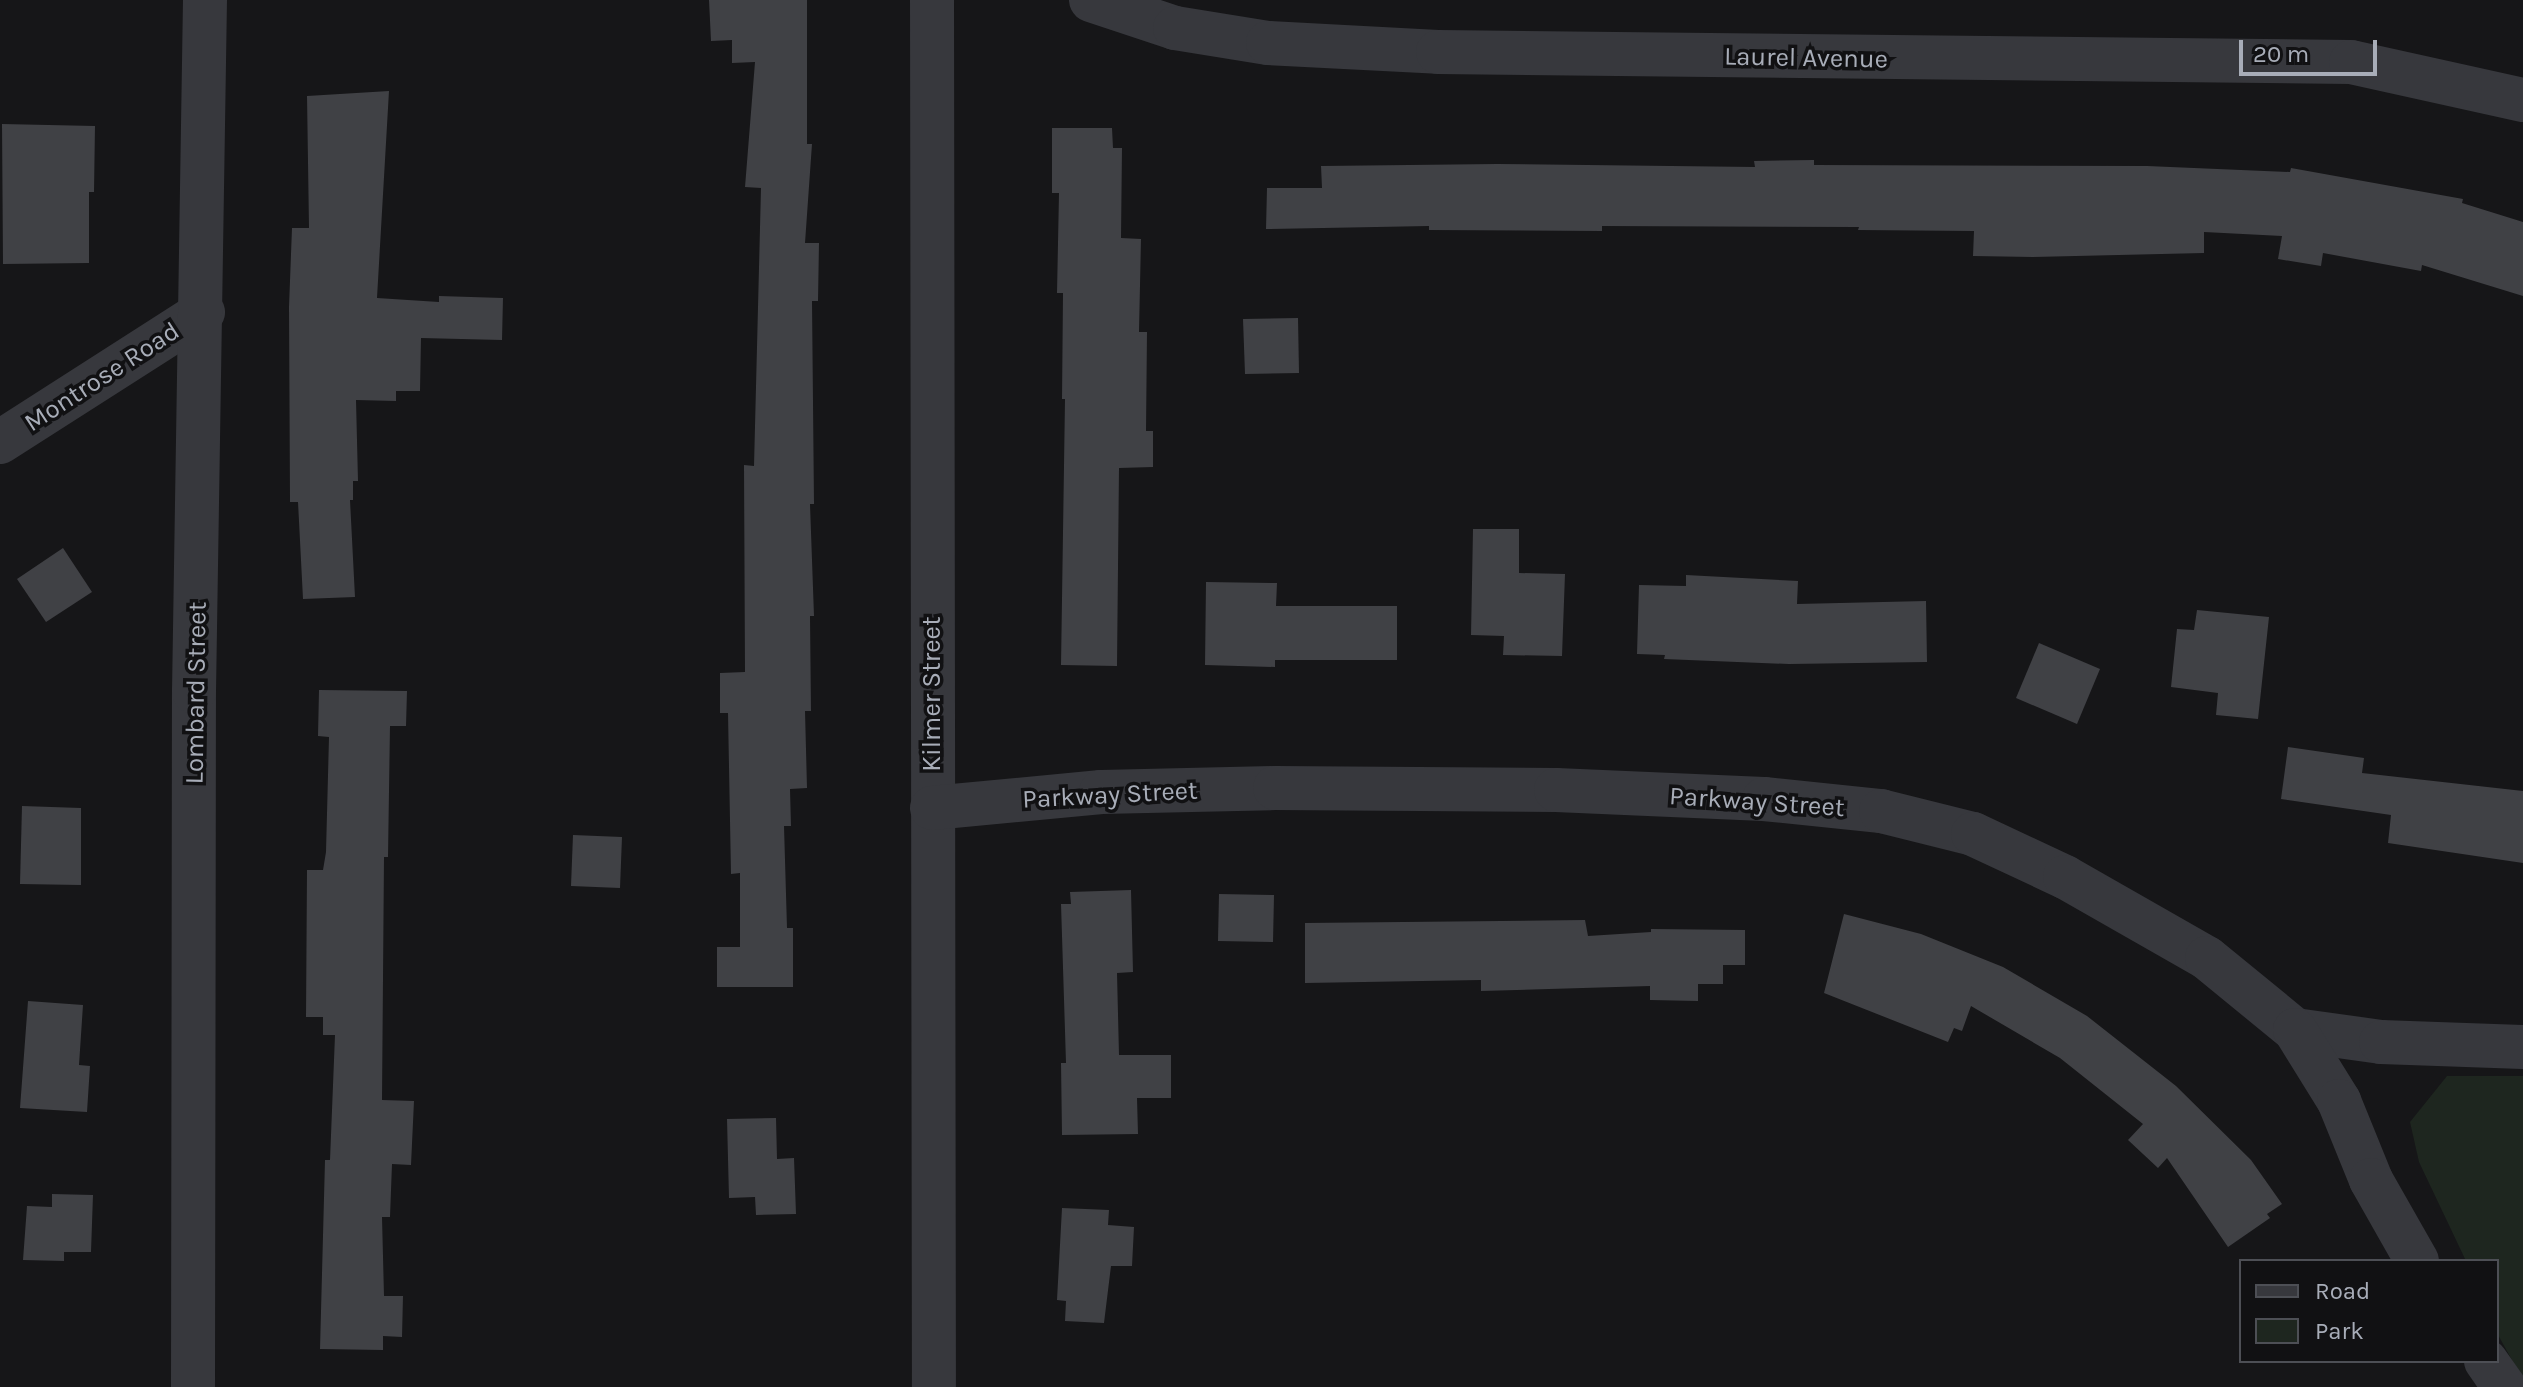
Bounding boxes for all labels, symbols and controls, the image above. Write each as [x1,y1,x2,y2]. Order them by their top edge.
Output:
scale bar [2243,24,2381,74]
text: 20 m [2253,40,2309,68]
street label: Laurel Avenue [1724,41,1888,75]
street label: Montrose Road [19,315,185,439]
street label: Lombard Street [179,601,213,785]
street label: Kilmer Street [916,616,948,772]
street label: Parkway Street [1022,775,1198,815]
street label: Parkway Street [1668,780,1846,824]
legend [2239,1259,2499,1363]
text: Road [2315,1277,2370,1305]
text: Park [2315,1317,2364,1345]

